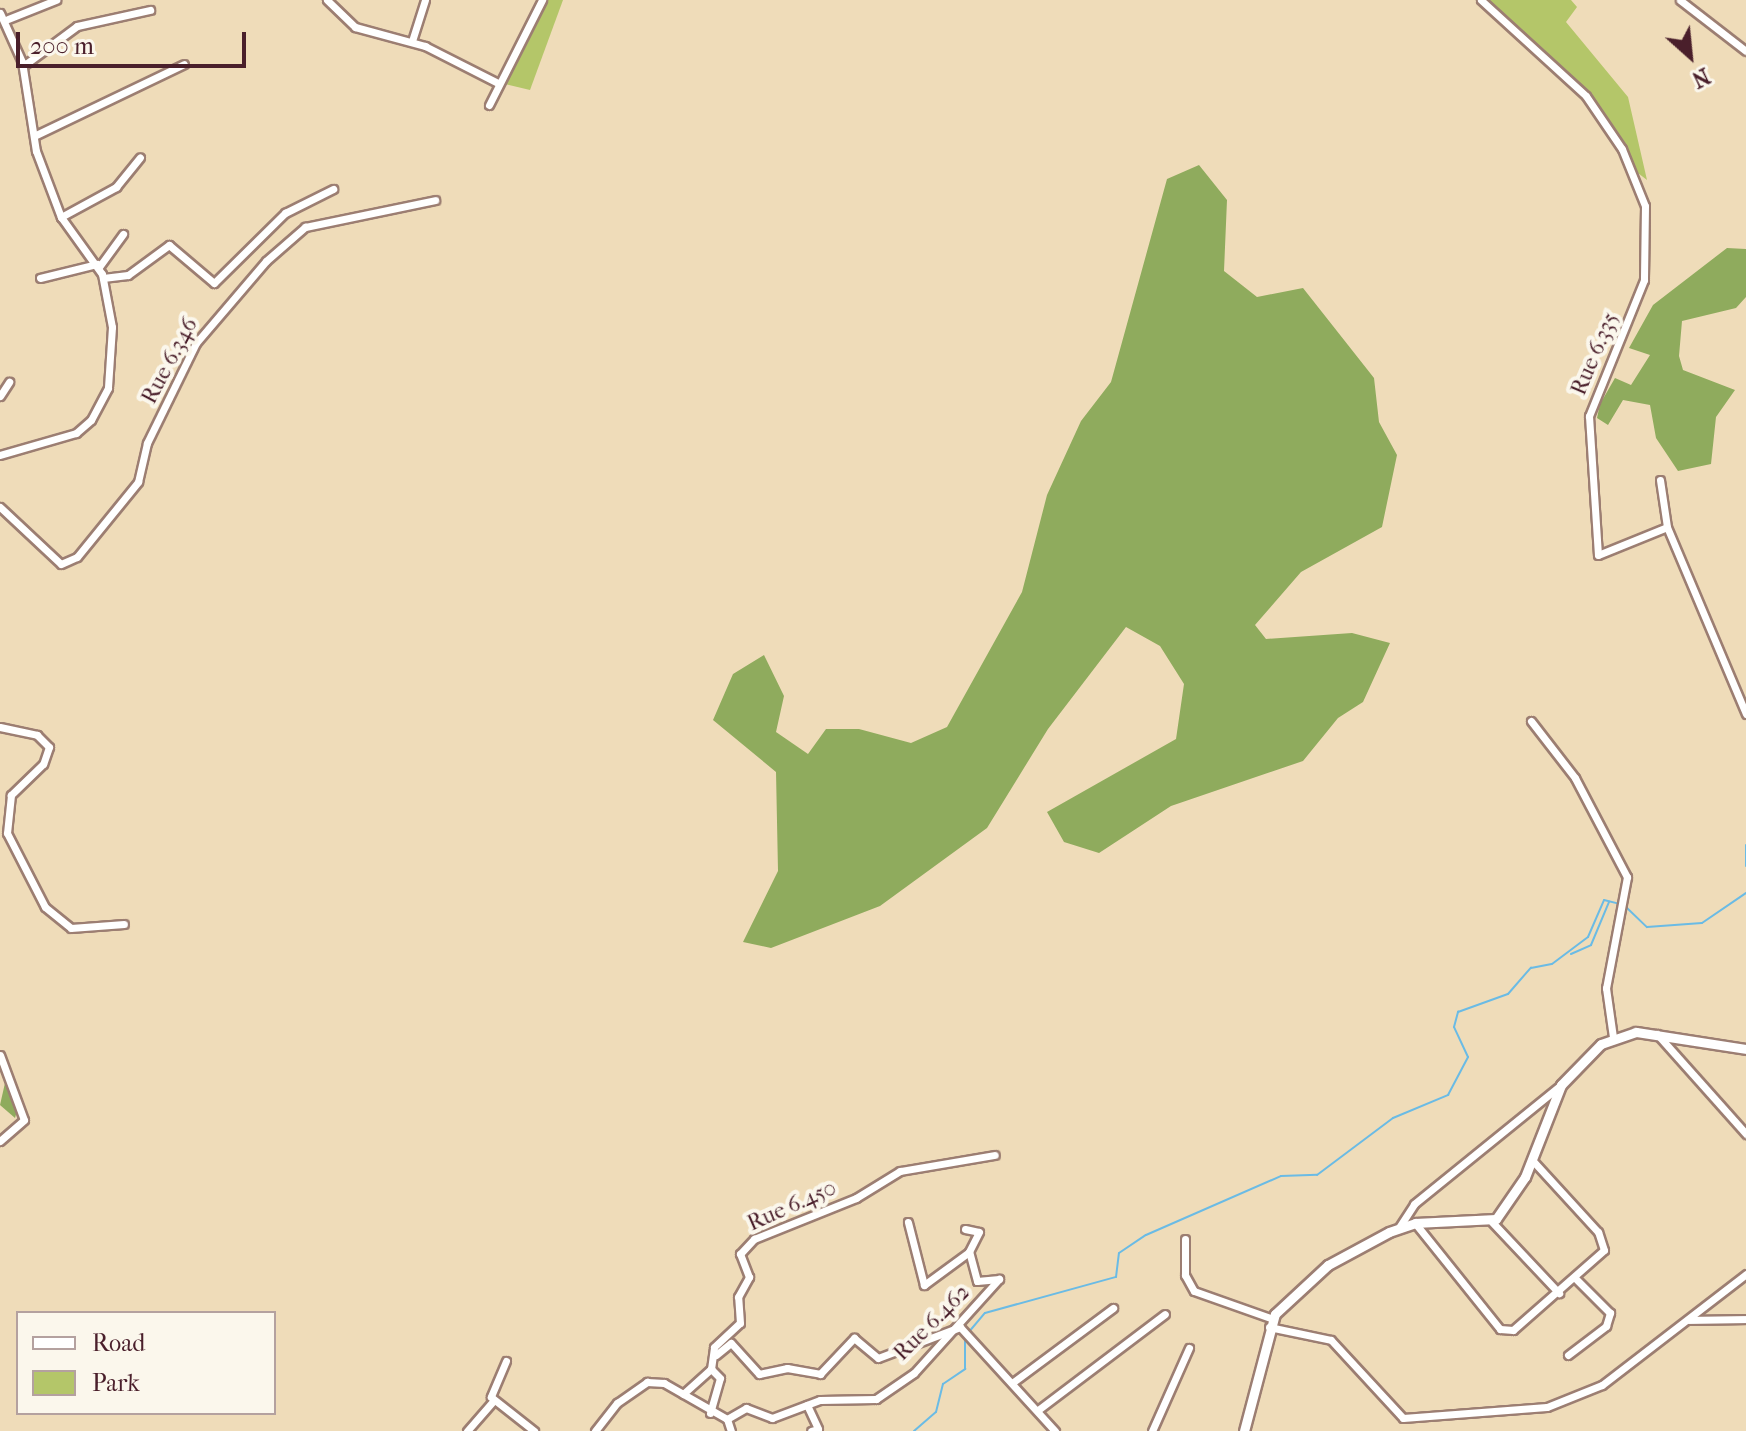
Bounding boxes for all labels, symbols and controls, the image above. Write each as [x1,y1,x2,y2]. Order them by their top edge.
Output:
scale bar [20,16,250,66]
north arrow [1650,16,1730,96]
text: 200 m [30,32,94,60]
text: N [1688,62,1714,93]
street label: Rue 6.335 [1566,309,1624,399]
street label: Rue 6.346 [136,313,204,409]
street label: Rue 6.450 [744,1175,840,1237]
street label: Rue 6.462 [889,1280,975,1366]
legend [16,1311,276,1415]
text: Road [92,1329,145,1357]
text: Park [92,1369,140,1397]

